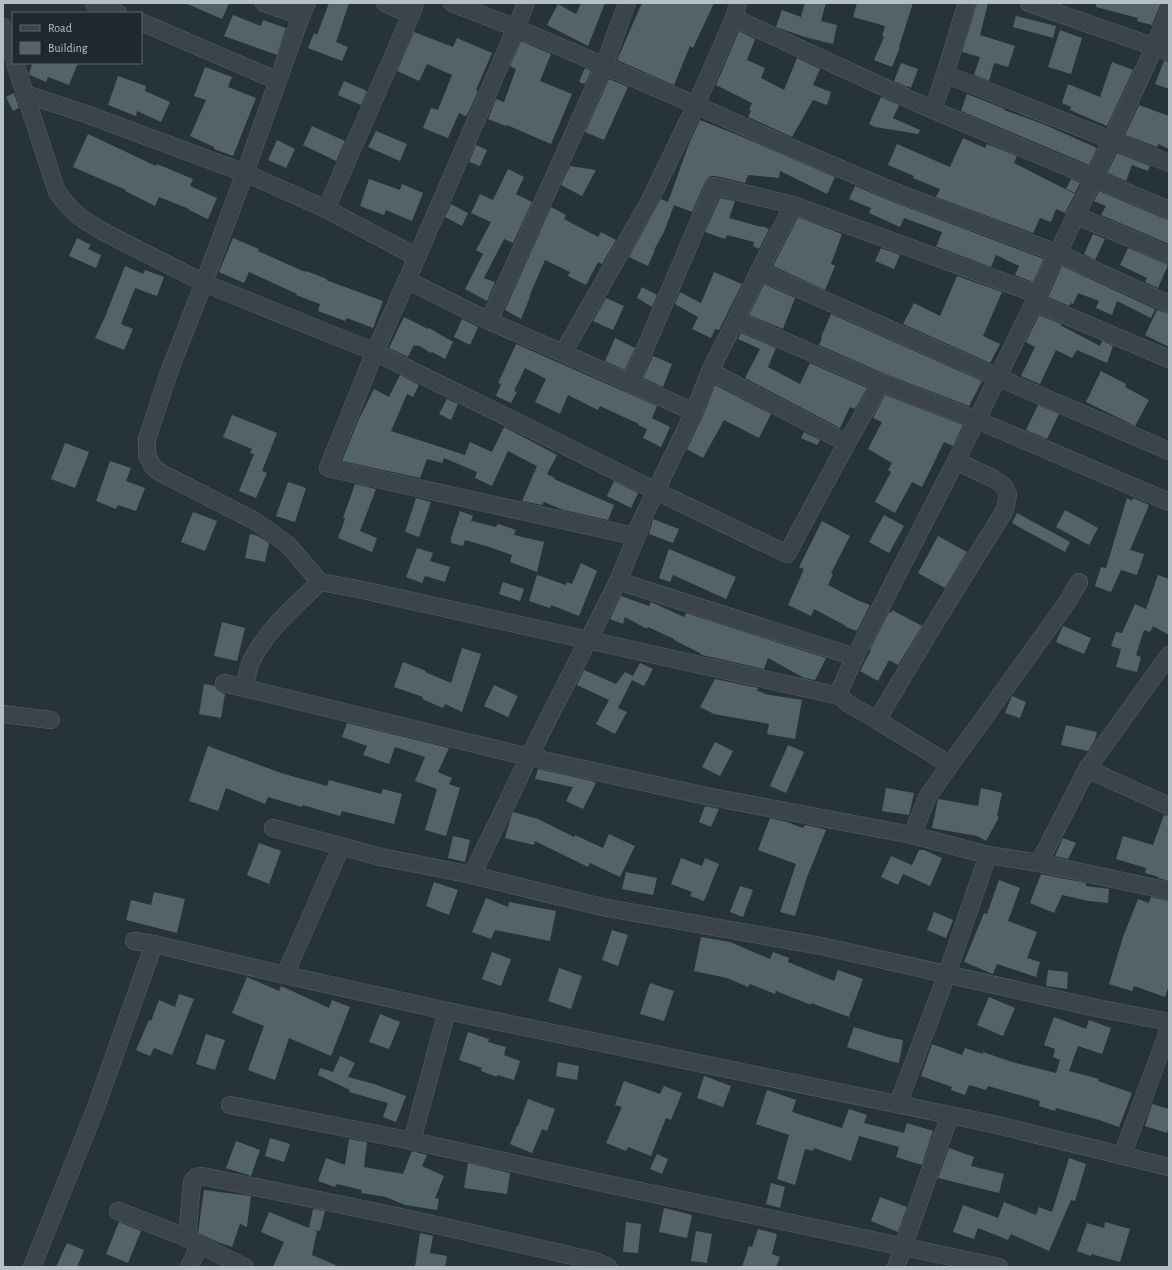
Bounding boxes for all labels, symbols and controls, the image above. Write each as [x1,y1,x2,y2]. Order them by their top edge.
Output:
legend [12,12,142,64]
text: Road [48,22,72,34]
text: Building [48,42,88,54]

